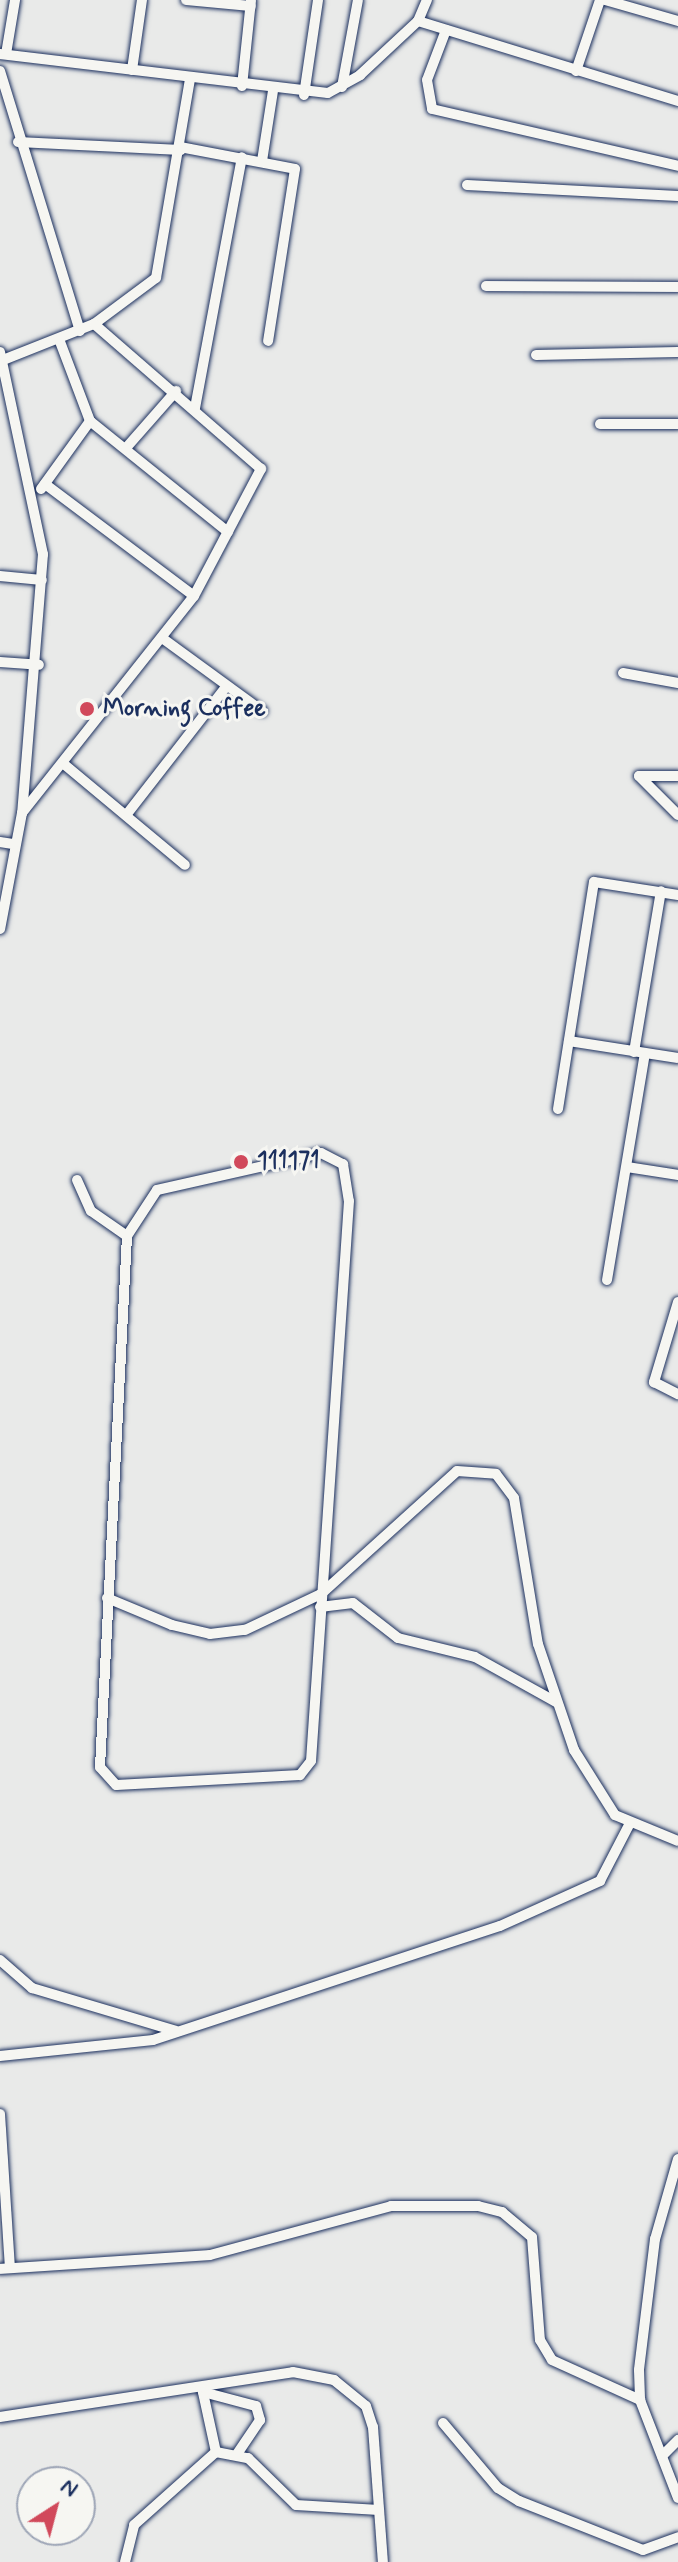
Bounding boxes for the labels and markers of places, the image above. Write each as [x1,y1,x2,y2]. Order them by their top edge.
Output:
place label: Morning Coffee [103,695,267,723]
marker: Morning Coffee [78,700,96,718]
place label: 111171 [257,1148,320,1176]
marker: 111171 [232,1153,250,1171]

